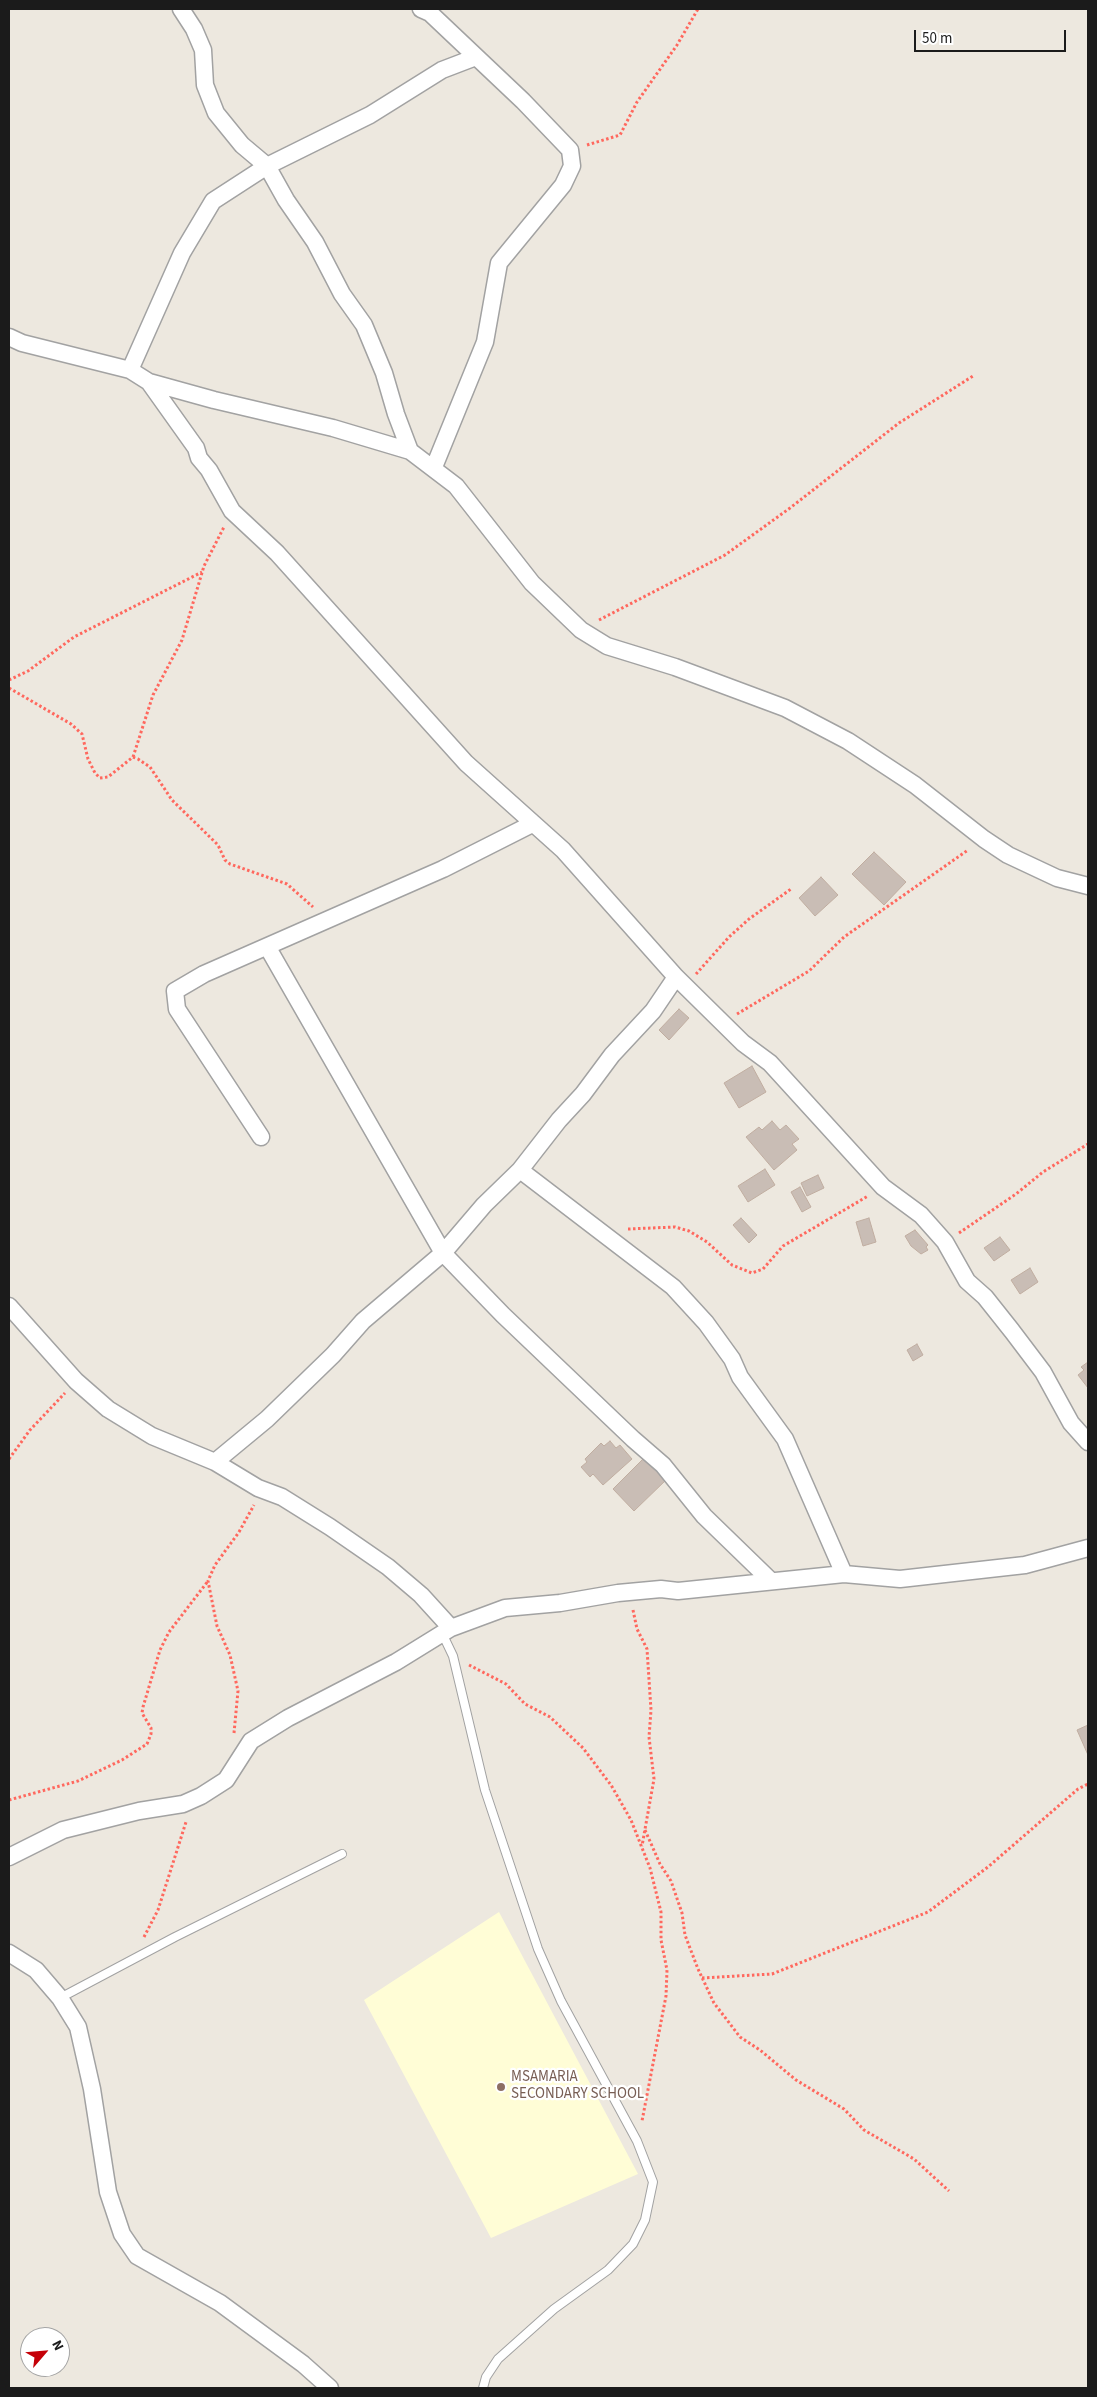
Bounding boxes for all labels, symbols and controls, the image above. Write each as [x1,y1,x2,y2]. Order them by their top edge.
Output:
scale bar [917,20,1070,52]
text: 50 m [922,28,952,49]
place label: MSAMARIA SECONDARY SCHOOL [511,2069,644,2104]
marker: MSAMARIA SECONDARY SCHOOL [495,2081,507,2093]
north arrow [20,2327,70,2377]
text: N [46,2337,68,2354]

